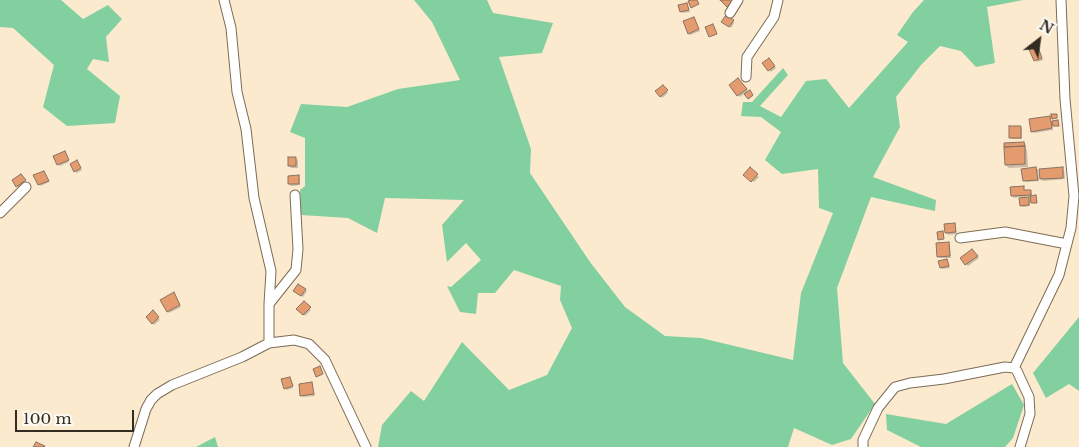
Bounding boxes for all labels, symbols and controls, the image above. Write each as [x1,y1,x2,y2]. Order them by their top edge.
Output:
north arrow [1014,15,1064,65]
text: N [1036,16,1057,38]
scale bar [18,400,136,432]
text: 100 m [23,409,72,428]

